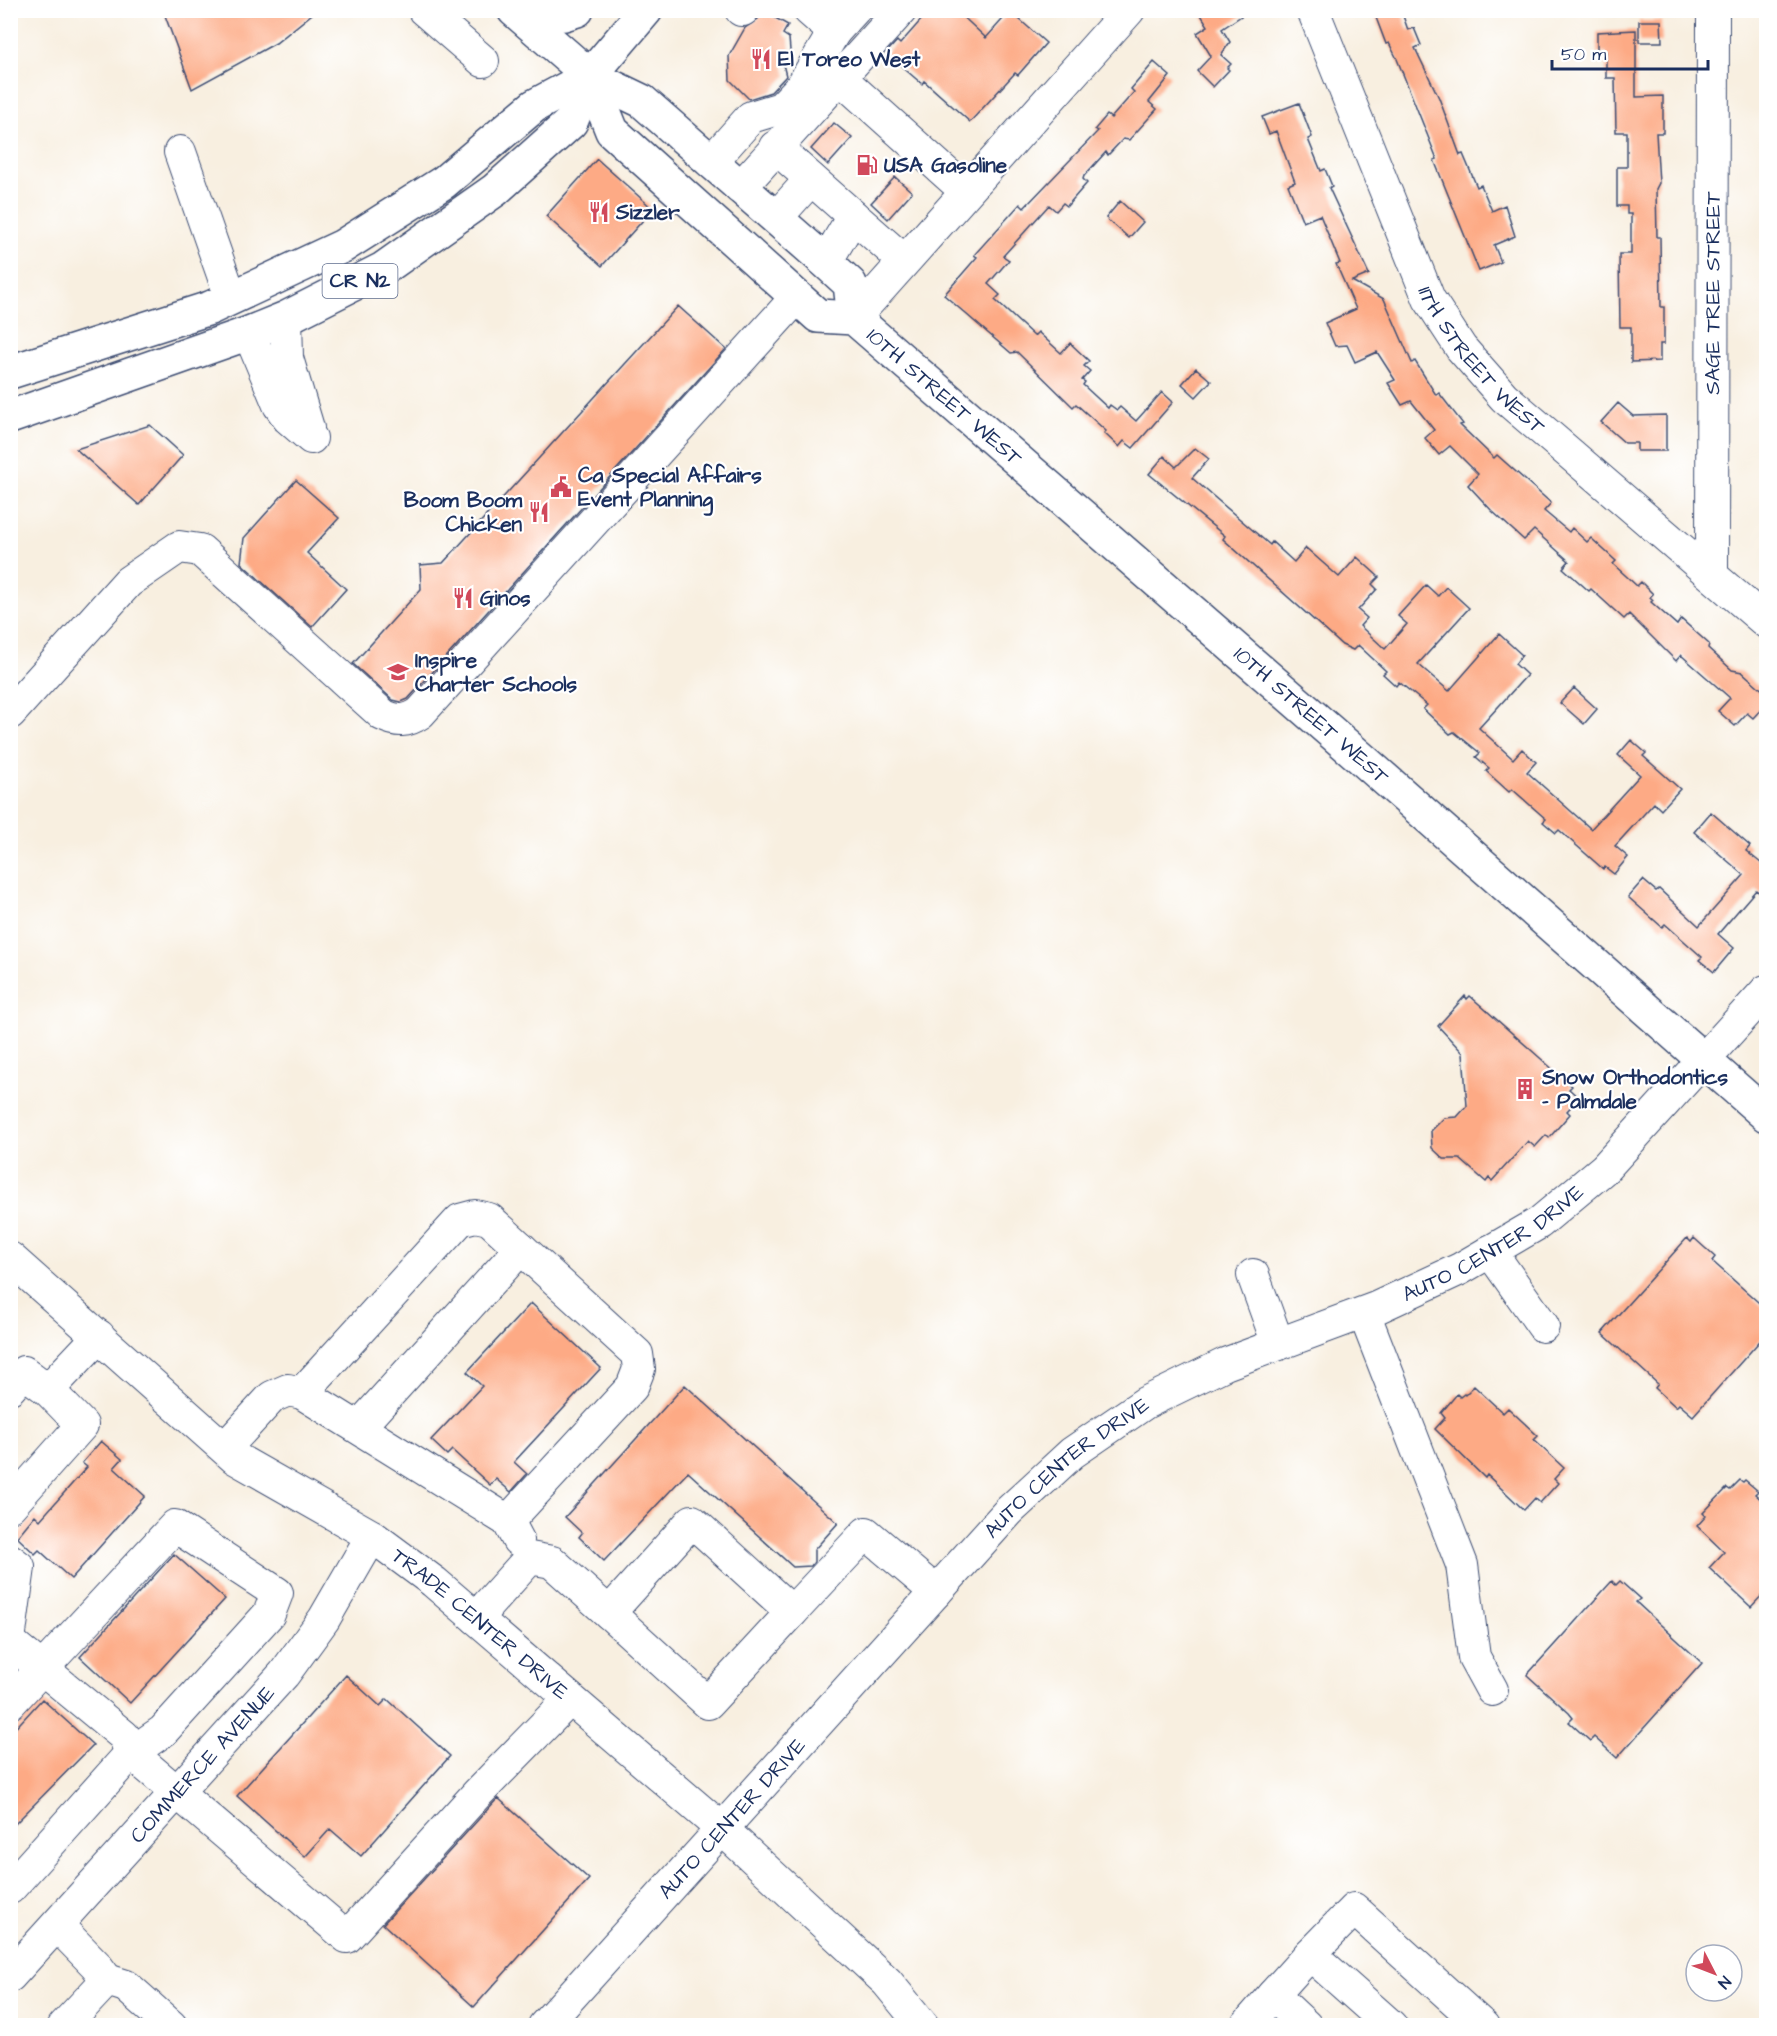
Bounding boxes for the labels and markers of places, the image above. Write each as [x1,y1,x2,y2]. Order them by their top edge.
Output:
place label: El Toreo West [778,45,921,74]
restaurant icon: El Toreo West [749,47,773,71]
place label: USA Gasoline [884,151,1008,180]
fuel station icon: USA Gasoline [855,153,879,177]
place label: Sizzler [615,198,680,227]
restaurant icon: Sizzler [587,200,611,224]
place label: Ca Special Affairs Event Planning [578,461,762,516]
public building icon: Ca Special Affairs Event Planning [549,475,573,499]
place label: Boom Boom Chicken [404,486,523,539]
restaurant icon: Boom Boom Chicken [527,500,551,524]
place label: Ginos [480,584,531,613]
restaurant icon: Ginos [451,586,475,610]
place label: Inspire Charter Schools [415,646,577,699]
school or university icon: Inspire Charter Schools [386,660,410,684]
place label: Snow Orthodontics - Palmdale [1541,1063,1729,1116]
building icon: Snow Orthodontics - Palmdale [1513,1077,1537,1101]

